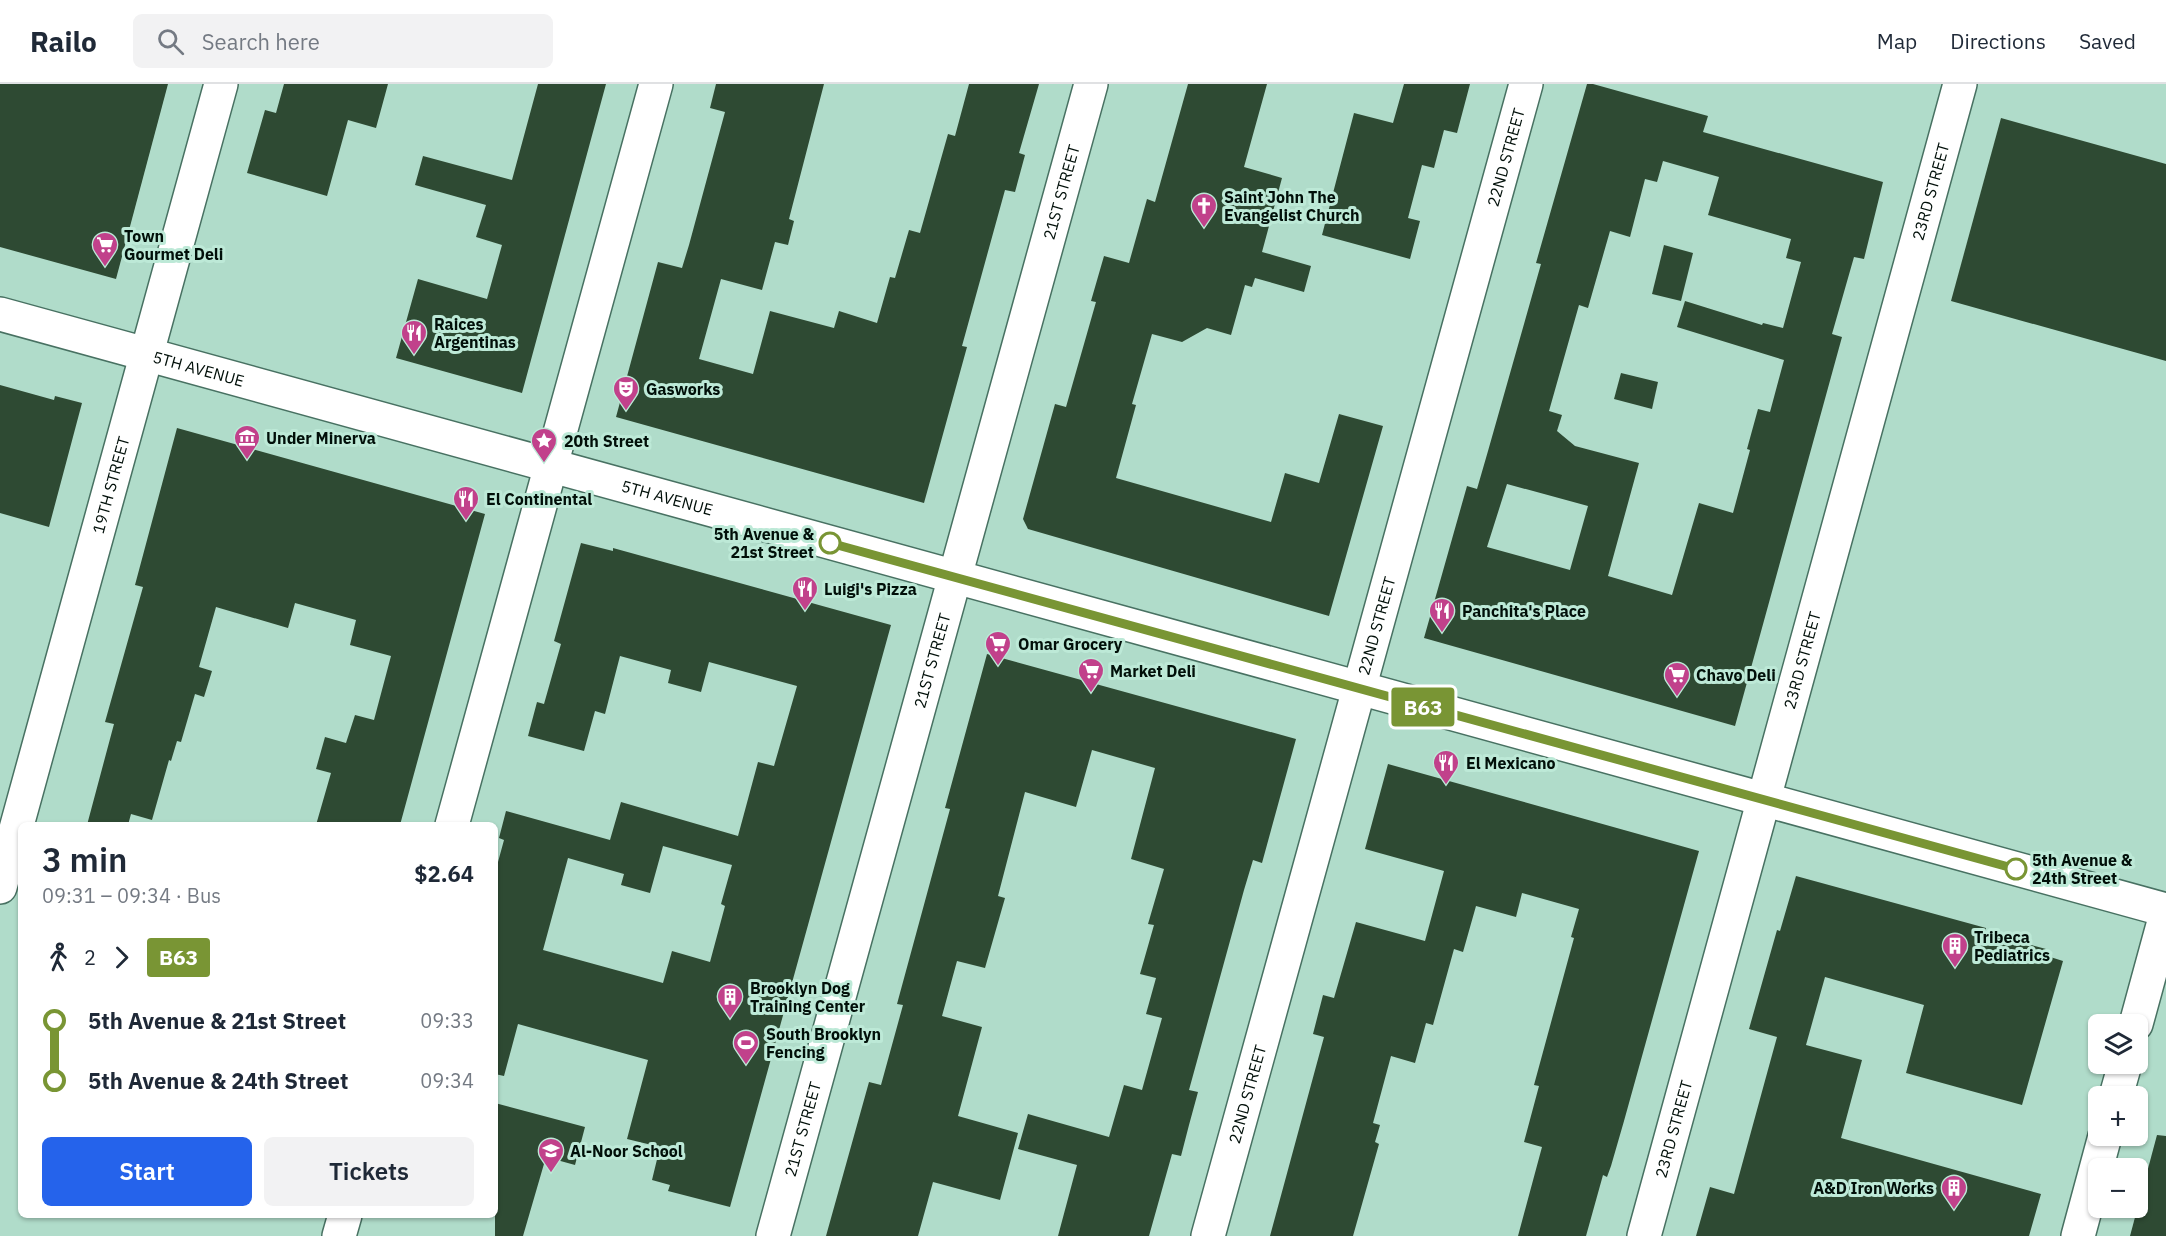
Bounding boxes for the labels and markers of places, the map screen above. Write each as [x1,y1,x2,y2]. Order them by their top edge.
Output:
place label: Saint John The Evangelist Church [1224,187,1360,225]
church icon: Saint John The Evangelist Church [1189,191,1219,229]
place label: Town Gourmet Deli [124,226,223,264]
supermarket icon: Town Gourmet Deli [90,230,120,268]
place label: Raices Argentinas [434,314,516,352]
restaurant icon: Raices Argentinas [399,318,429,356]
theatre icon: Gasworks [611,374,641,412]
place label: Gasworks [646,379,720,399]
museum icon: Under Minerva [232,423,262,461]
place icon: 20th Street [529,426,559,464]
place label: Under Minerva [266,428,376,448]
place label: 20th Street [564,431,649,451]
restaurant icon: El Continental [451,484,481,522]
place label: El Continental [486,489,592,509]
place label: 5th Avenue & 21st Street [714,524,814,562]
marker: 5th Avenue & 21st Street [819,532,841,554]
restaurant icon: Luigi's Pizza [790,574,820,612]
place label: Luigi's Pizza [824,579,917,599]
restaurant icon: Panchita's Place [1427,596,1457,634]
place label: Panchita's Place [1462,601,1586,621]
supermarket icon: Omar Grocery [983,629,1013,667]
place label: Omar Grocery [1018,634,1123,654]
supermarket icon: Market Deli [1076,656,1106,694]
supermarket icon: Chavo Deli [1662,660,1692,698]
place label: Market Deli [1110,661,1196,681]
place label: Chavo Deli [1696,665,1776,685]
restaurant icon: El Mexicano [1431,748,1461,786]
place label: El Mexicano [1466,753,1556,773]
place label: 5th Avenue & 24th Street [2032,850,2133,888]
marker: 5th Avenue & 24th Street [2005,858,2027,880]
place label: Tribeca Pediatrics [1974,927,2050,965]
building icon: Tribeca Pediatrics [1940,931,1970,969]
place label: Brooklyn Dog Training Center [750,978,866,1016]
building icon: Brooklyn Dog Training Center [715,982,745,1020]
place label: South Brooklyn Fencing [766,1024,881,1062]
sports icon: South Brooklyn Fencing [731,1028,761,1066]
school or university icon: Al-Noor School [536,1136,566,1174]
place label: Al-Noor School [570,1141,683,1161]
building icon: A&D Iron Works [1939,1173,1969,1211]
place label: A&D Iron Works [1813,1178,1934,1198]

